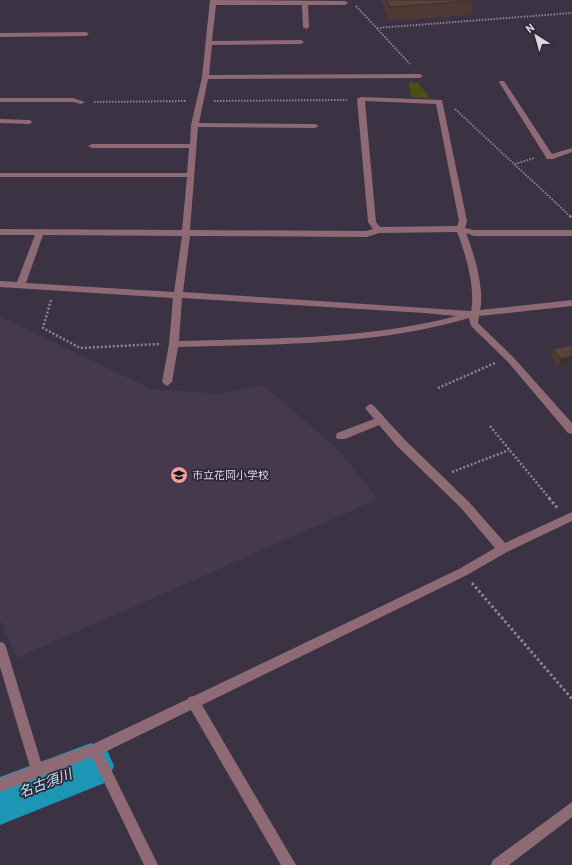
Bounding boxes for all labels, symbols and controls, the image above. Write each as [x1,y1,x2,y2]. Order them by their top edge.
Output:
north arrow [516,16,556,56]
text: N [523,20,537,35]
school or university icon: 市立花岡小学校 [169,465,189,485]
place label: 市立花岡小学校 [192,468,269,481]
water label: 名古須川 [16,764,76,801]

